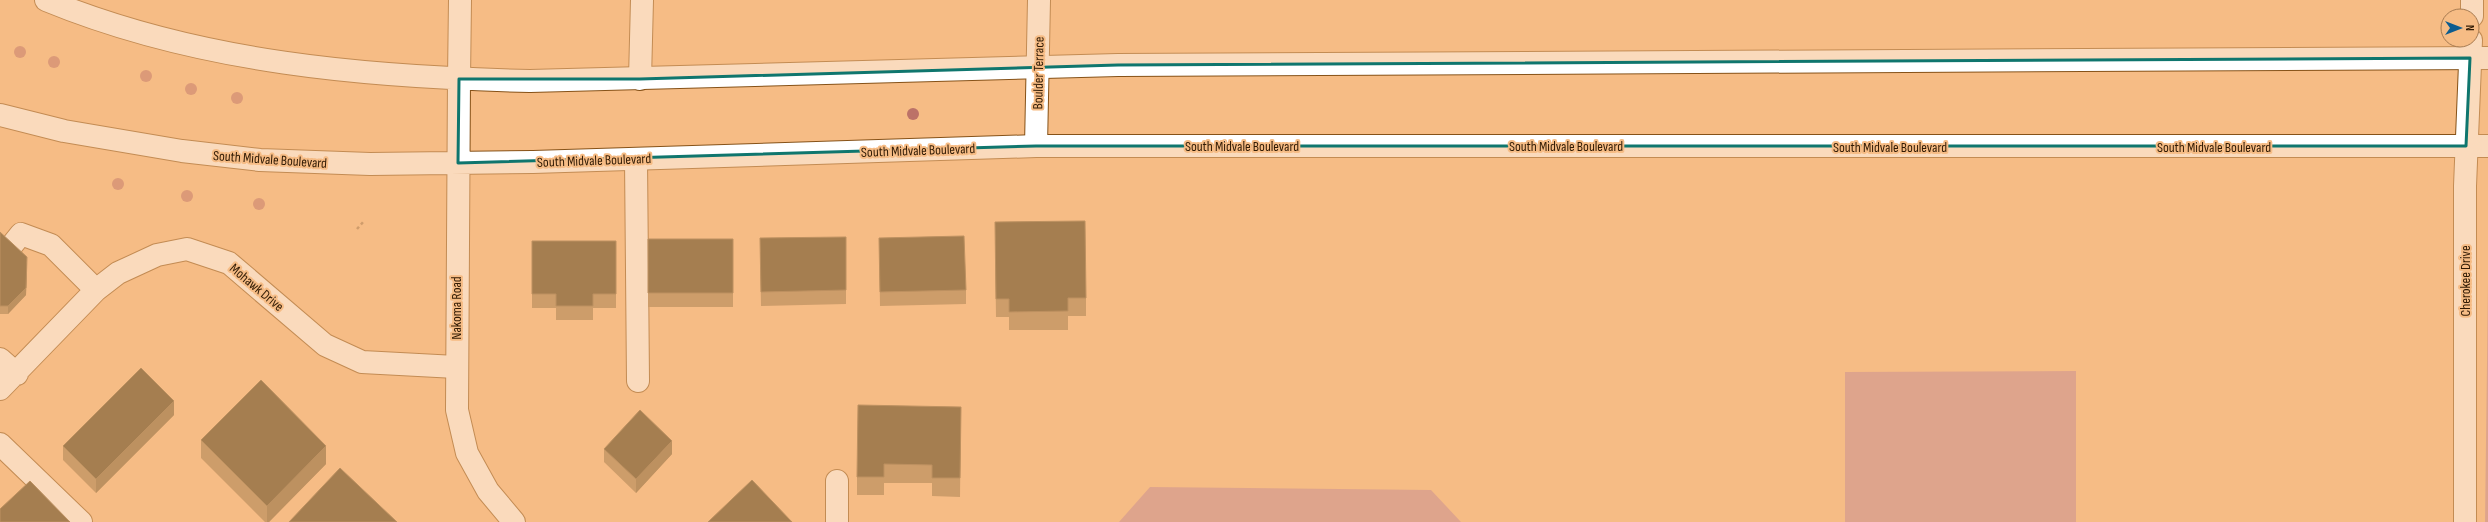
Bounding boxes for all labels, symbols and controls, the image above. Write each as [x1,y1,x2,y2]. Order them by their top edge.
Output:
north arrow [2440,8,2480,48]
text: N [2463,25,2476,31]
street label: Boulder Terrace [1029,36,1048,110]
street label: South Midvale Boulevard [1185,138,1299,155]
street label: South Midvale Boulevard [1509,138,1623,155]
street label: South Midvale Boulevard [1833,139,1947,156]
street label: South Midvale Boulevard [2157,139,2271,156]
street label: South Midvale Boulevard [861,140,976,161]
street label: South Midvale Boulevard [212,147,328,172]
street label: South Midvale Boulevard [537,150,652,171]
street label: Cherokee Drive [2457,245,2474,317]
street label: Mohawk Drive [226,260,287,315]
street label: Nakoma Road [448,276,465,340]

